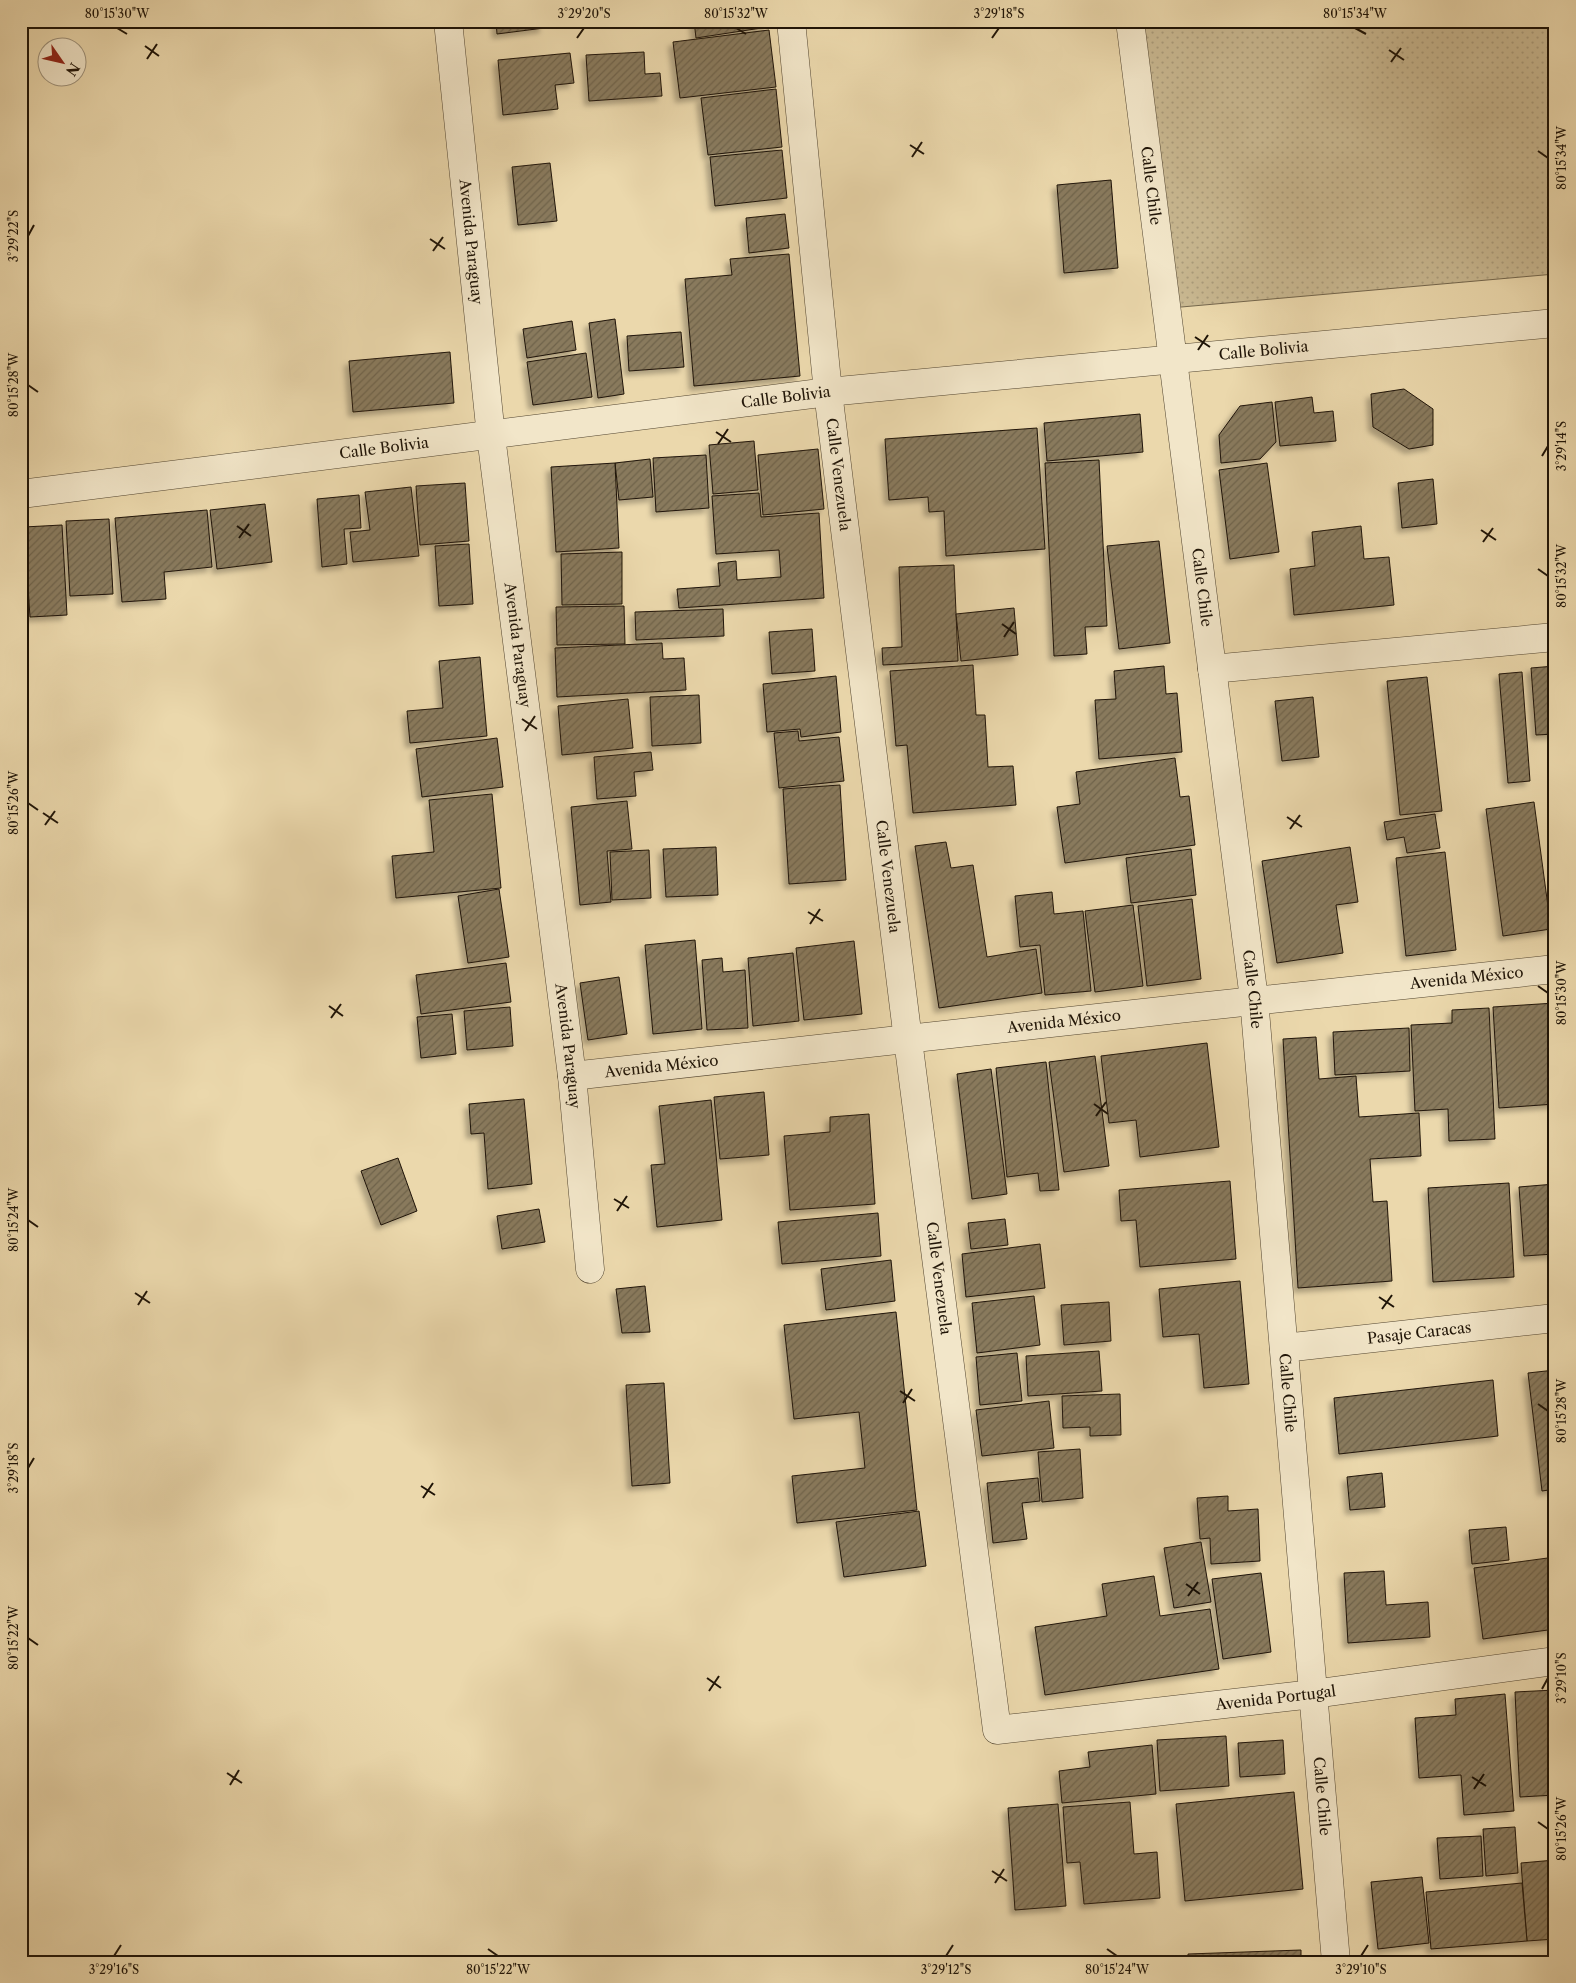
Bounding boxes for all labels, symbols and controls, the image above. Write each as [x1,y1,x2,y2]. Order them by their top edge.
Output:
text: 80°15'30"W [85,6,150,21]
text: 3°29'20"S [557,6,611,21]
text: 80°15'32"W [704,6,769,21]
text: 3°29'18"S [974,6,1024,21]
text: 80°15'34"W [1323,6,1388,21]
north arrow [38,38,88,88]
text: N [62,59,84,79]
text: 80°15'34"W [1554,125,1569,190]
street label: Calle Chile [1137,145,1166,226]
street label: Avenida Paraguay [455,177,487,306]
text: 3°29'22"S [6,210,21,262]
street label: Calle Bolivia [1218,336,1309,364]
text: 80°15'28"W [6,352,21,417]
street label: Calle Bolivia [740,382,832,412]
street label: Calle Venezuela [822,417,855,532]
text: 3°29'14"S [1554,421,1569,471]
street label: Calle Bolivia [338,433,430,463]
text: 80°15'32"W [1554,543,1569,608]
street label: Calle Chile [1188,547,1217,628]
street label: Avenida Paraguay [501,580,535,709]
text: 80°15'26"W [6,770,21,835]
street label: Calle Venezuela [872,819,905,934]
street label: Calle Chile [1239,949,1266,1029]
text: 80°15'30"W [1554,960,1569,1025]
street label: Avenida México [1408,962,1524,993]
street label: Avenida Paraguay [551,981,585,1110]
street label: Avenida México [1005,1005,1122,1037]
street label: Avenida México [603,1050,719,1082]
text: 80°15'24"W [6,1187,21,1252]
street label: Calle Venezuela [923,1221,956,1336]
street label: Pasaje Caracas [1366,1317,1472,1348]
street label: Calle Chile [1275,1352,1301,1433]
text: 80°15'28"W [1554,1378,1569,1443]
text: 3°29'18"S [6,1443,21,1493]
text: 80°15'22"W [6,1605,21,1670]
text: 3°29'10"S [1554,1652,1569,1704]
street label: Avenida Portugal [1213,1681,1338,1714]
street label: Calle Chile [1310,1756,1335,1837]
text: 80°15'26"W [1554,1796,1569,1861]
text: 3°29'16"S [89,1962,139,1977]
text: 80°15'22"W [466,1962,531,1977]
text: 3°29'12"S [921,1962,971,1977]
text: 80°15'24"W [1085,1962,1150,1977]
text: 3°29'10"S [1335,1962,1387,1977]

